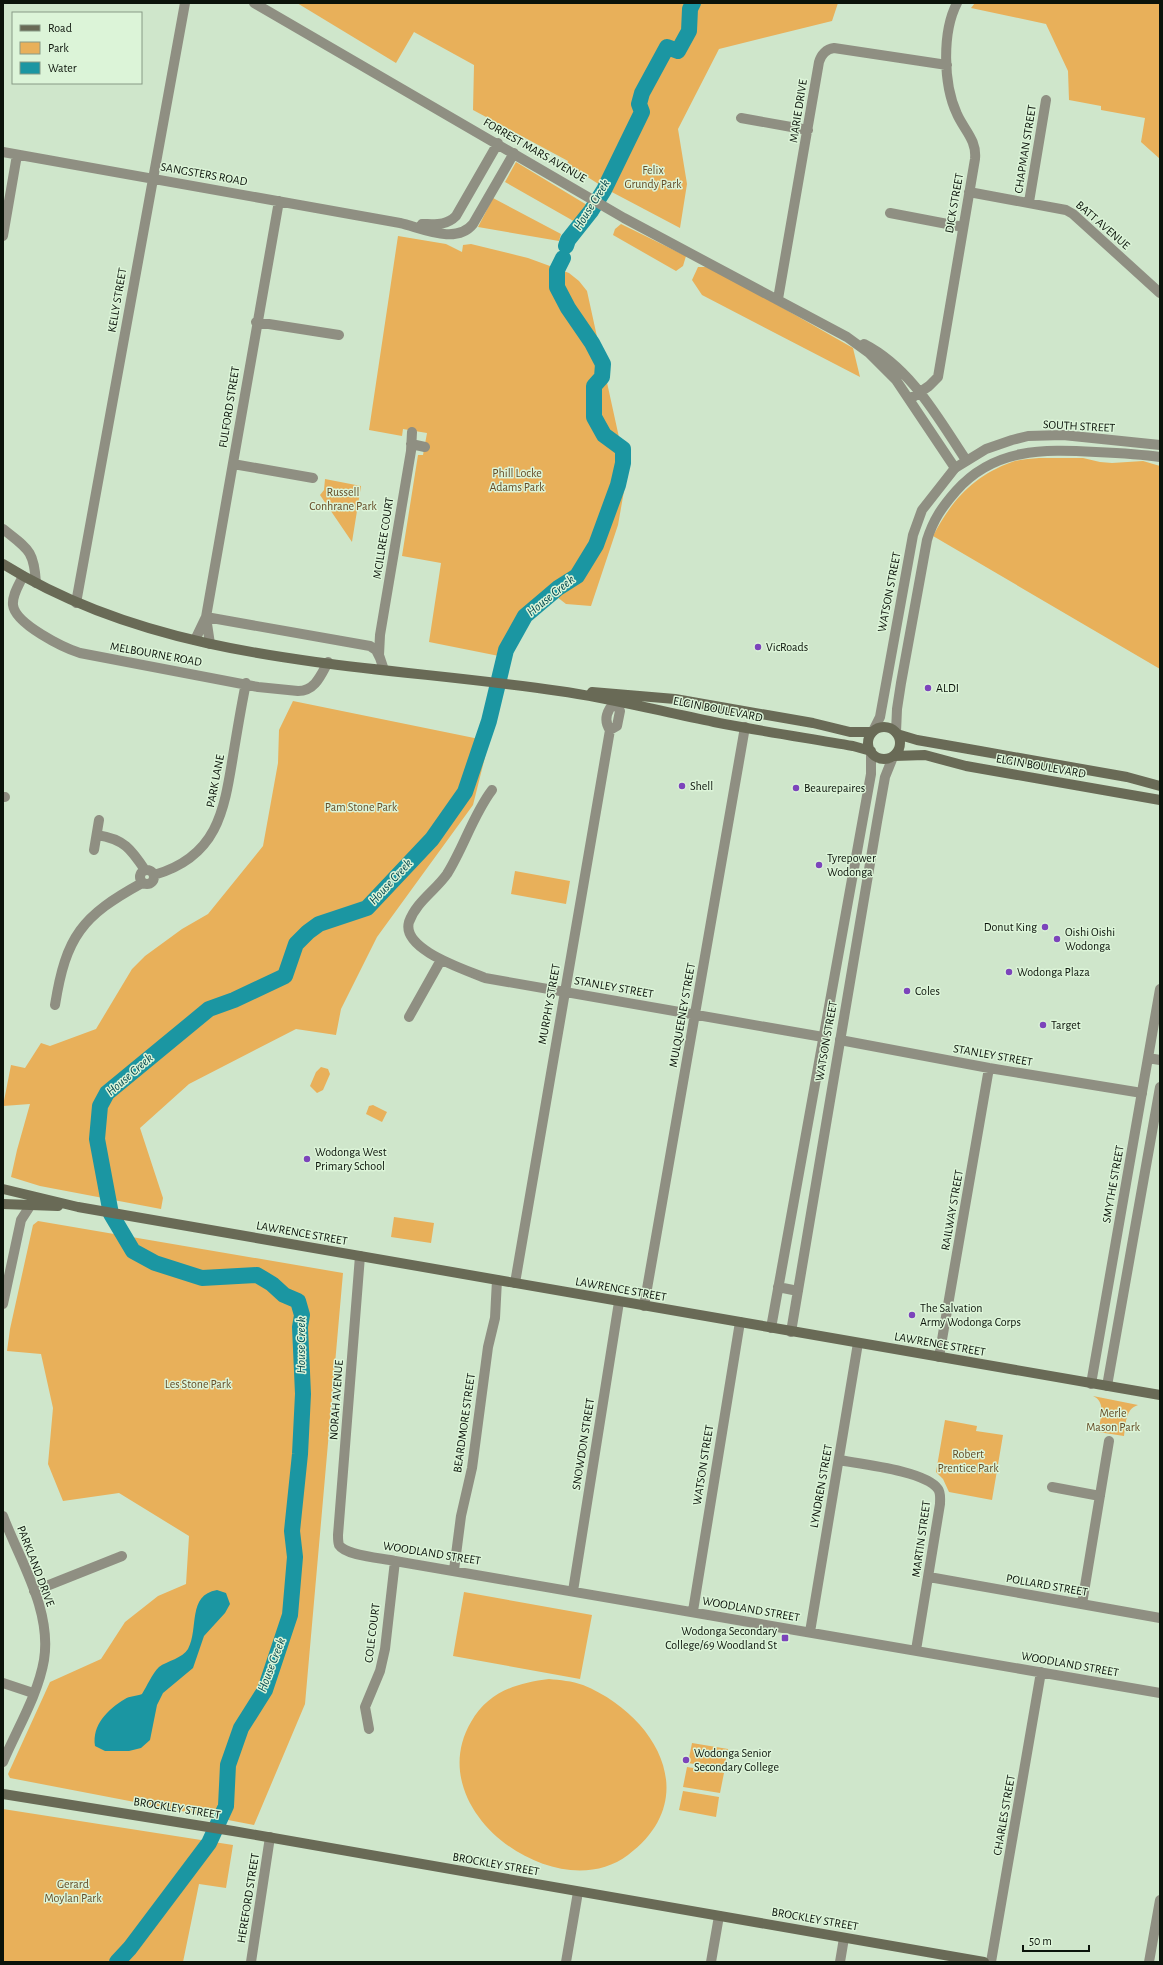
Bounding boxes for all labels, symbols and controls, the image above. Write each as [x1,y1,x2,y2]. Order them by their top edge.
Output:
legend [12,12,142,84]
text: Road [48,22,72,34]
text: Park [48,42,69,54]
text: Water [48,62,77,74]
street label: MARIE DRIVE [787,78,809,144]
street label: CHAPMAN STREET [1012,104,1038,194]
street label: FORREST MARS AVENUE [481,116,589,184]
street label: SANGSTERS ROAD [160,160,249,188]
park label: Felix Grundy Park [624,164,682,191]
street label: DICK STREET [943,172,965,234]
water label: House Creek [571,177,613,233]
street label: BATT AVENUE [1074,198,1132,252]
street label: KELLY STREET [105,267,129,333]
street label: FULFORD STREET [217,365,241,449]
street label: SOUTH STREET [1043,418,1116,434]
park label: Phill Locke Adams Park [489,467,545,493]
park label: Russell Conhrane Park [309,486,377,512]
street label: MCILLREE COURT [371,496,395,580]
street label: WATSON STREET [875,551,903,633]
water label: House Creek [525,573,577,619]
street label: MELBOURNE ROAD [109,640,203,668]
place label: VicRoads [766,641,808,653]
marker: VicRoads [753,642,763,652]
place label: ALDI [936,682,959,694]
marker: ALDI [923,683,933,693]
street label: ELGIN BOULEVARD [672,694,764,724]
street label: ELGIN BOULEVARD [995,752,1087,780]
street label: PARK LANE [204,753,226,809]
place label: Shell [690,780,713,792]
marker: Shell [677,781,687,791]
place label: Beaurepaires [804,782,865,794]
marker: Beaurepaires [791,783,801,793]
park label: Pam Stone Park [325,801,398,813]
place label: Tyrepower Wodonga [827,852,876,878]
water label: House Creek [367,857,415,907]
marker: Tyrepower Wodonga [814,860,824,870]
place label: Donut King [984,921,1037,933]
marker: Donut King [1040,922,1050,932]
place label: Oishi Oishi Wodonga [1065,926,1115,952]
marker: Oishi Oishi Wodonga [1052,934,1062,944]
street label: MULQUEENEY STREET [667,962,698,1068]
street label: MURPHY STREET [536,963,562,1045]
place label: Wodonga Plaza [1017,966,1090,978]
marker: Wodonga Plaza [1004,967,1014,977]
street label: STANLEY STREET [573,974,655,1000]
place label: Coles [915,985,940,997]
marker: Coles [902,986,912,996]
street label: WATSON STREET [813,1000,839,1082]
place label: Target [1051,1019,1081,1031]
marker: Target [1038,1020,1048,1030]
street label: STANLEY STREET [952,1042,1034,1068]
water label: House Creek [104,1051,156,1099]
street label: SMYTHE STREET [1100,1144,1126,1224]
place label: Wodonga West Primary School [315,1146,387,1173]
marker: Wodonga West Primary School [302,1154,312,1164]
street label: RAILWAY STREET [939,1169,965,1251]
street label: LAWRENCE STREET [256,1219,349,1247]
street label: LAWRENCE STREET [575,1275,668,1303]
place label: The Salvation Army Wodonga Corps [920,1302,1021,1329]
marker: The Salvation Army Wodonga Corps [907,1310,917,1320]
water label: House Creek [295,1317,308,1373]
street label: LAWRENCE STREET [894,1330,987,1358]
street label: NORAH AVENUE [327,1359,345,1440]
street label: BEARDMORE STREET [451,1372,477,1474]
park label: Les Stone Park [165,1378,232,1390]
street label: SNOWDON STREET [570,1397,596,1491]
park label: Merle Mason Park [1086,1407,1141,1433]
street label: WATSON STREET [691,1424,715,1506]
street label: LYNDREN STREET [808,1443,834,1529]
park label: Robert Prentice Park [937,1448,999,1474]
street label: MARTIN STREET [910,1500,932,1578]
street label: PARKLAND DRIVE [15,1524,57,1608]
street label: WOODLAND STREET [382,1539,482,1567]
street label: POLLARD STREET [1005,1572,1089,1598]
street label: WOODLAND STREET [701,1595,801,1624]
street label: COLE COURT [362,1602,382,1664]
place label: Wodonga Secondary College/69 Woodland St [665,1625,777,1651]
marker: Wodonga Secondary College/69 Woodland St [780,1633,790,1643]
water label: House Creek [256,1636,288,1694]
street label: WOODLAND STREET [1020,1650,1120,1679]
place label: Wodonga Senior Secondary College [694,1747,779,1774]
marker: Wodonga Senior Secondary College [681,1755,691,1765]
street label: CHARLES STREET [991,1774,1017,1856]
street label: BROCKLEY STREET [133,1795,221,1821]
street label: BROCKLEY STREET [452,1850,540,1878]
street label: HEREFORD STREET [235,1852,261,1944]
park label: Gerard Moylan Park [44,1878,102,1905]
street label: BROCKLEY STREET [771,1905,859,1933]
scale bar [1023,1927,1089,1953]
text: 50 m [1029,1935,1052,1947]

